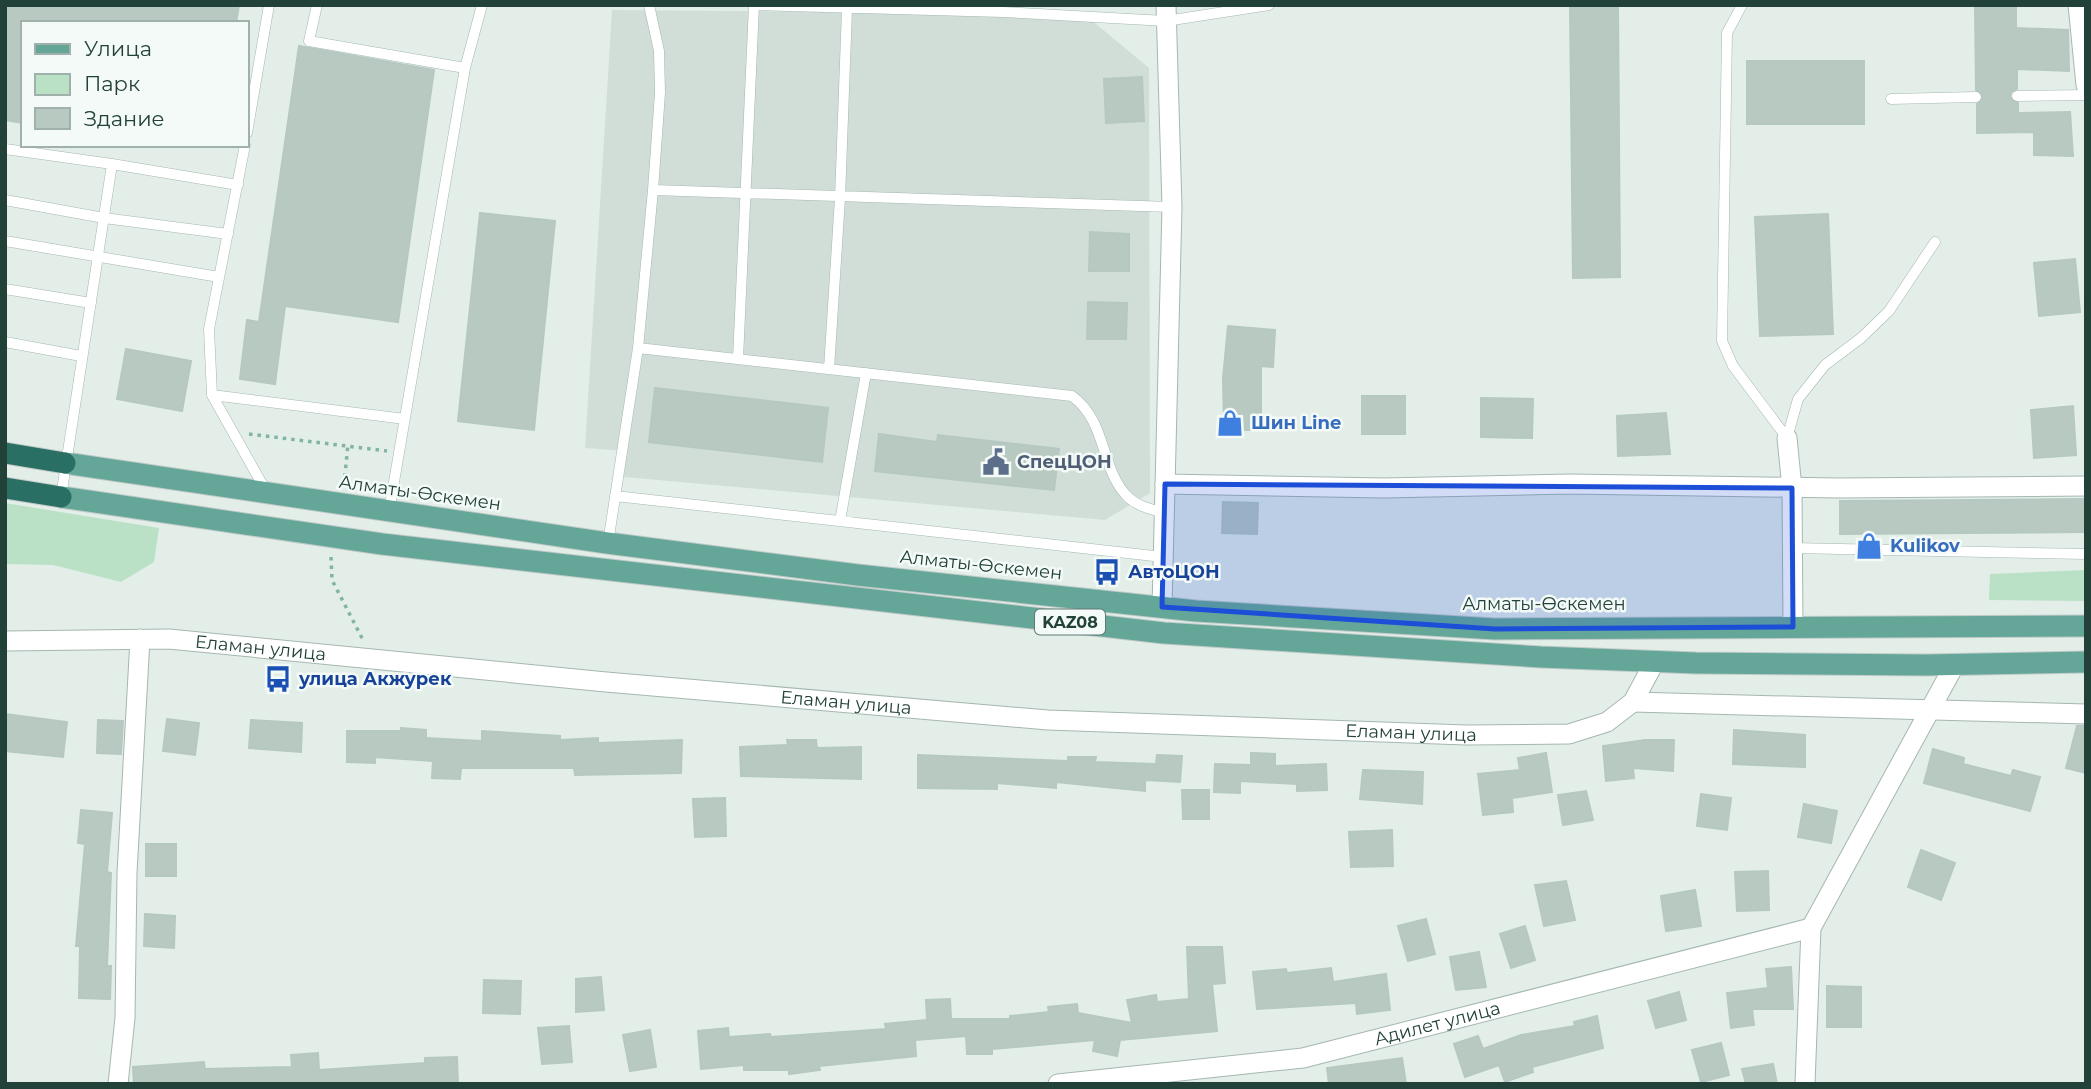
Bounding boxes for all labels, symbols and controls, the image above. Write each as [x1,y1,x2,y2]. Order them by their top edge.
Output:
legend [21,21,248,147]
text: Улица [84,36,152,61]
text: Парк [84,71,140,96]
text: Здание [84,106,165,131]
shop icon: Шин Line [1215,408,1245,438]
place label: Шин Line [1251,412,1341,434]
public building icon: СпецЦОН [981,447,1011,477]
place label: СпецЦОН [1017,451,1112,473]
street label: Алматы-Өскемен [338,471,502,515]
shop icon: Kulikov [1854,531,1884,561]
place label: Kulikov [1890,535,1960,557]
street label: Алматы-Өскемен [899,546,1063,584]
bus stop icon: АвтоЦОН [1092,557,1122,587]
place label: АвтоЦОН [1128,561,1220,583]
street label: Алматы-Өскемен [1462,593,1626,615]
road number: KAZ08 [1035,610,1105,635]
street label: Еламан улица [194,631,327,665]
bus stop icon: улица Акжурек [263,664,293,694]
place label: улица Акжурек [298,668,452,690]
street label: Еламан улица [779,686,912,719]
street label: Еламан улица [1345,720,1477,746]
street label: Адилет улица [1372,997,1503,1050]

